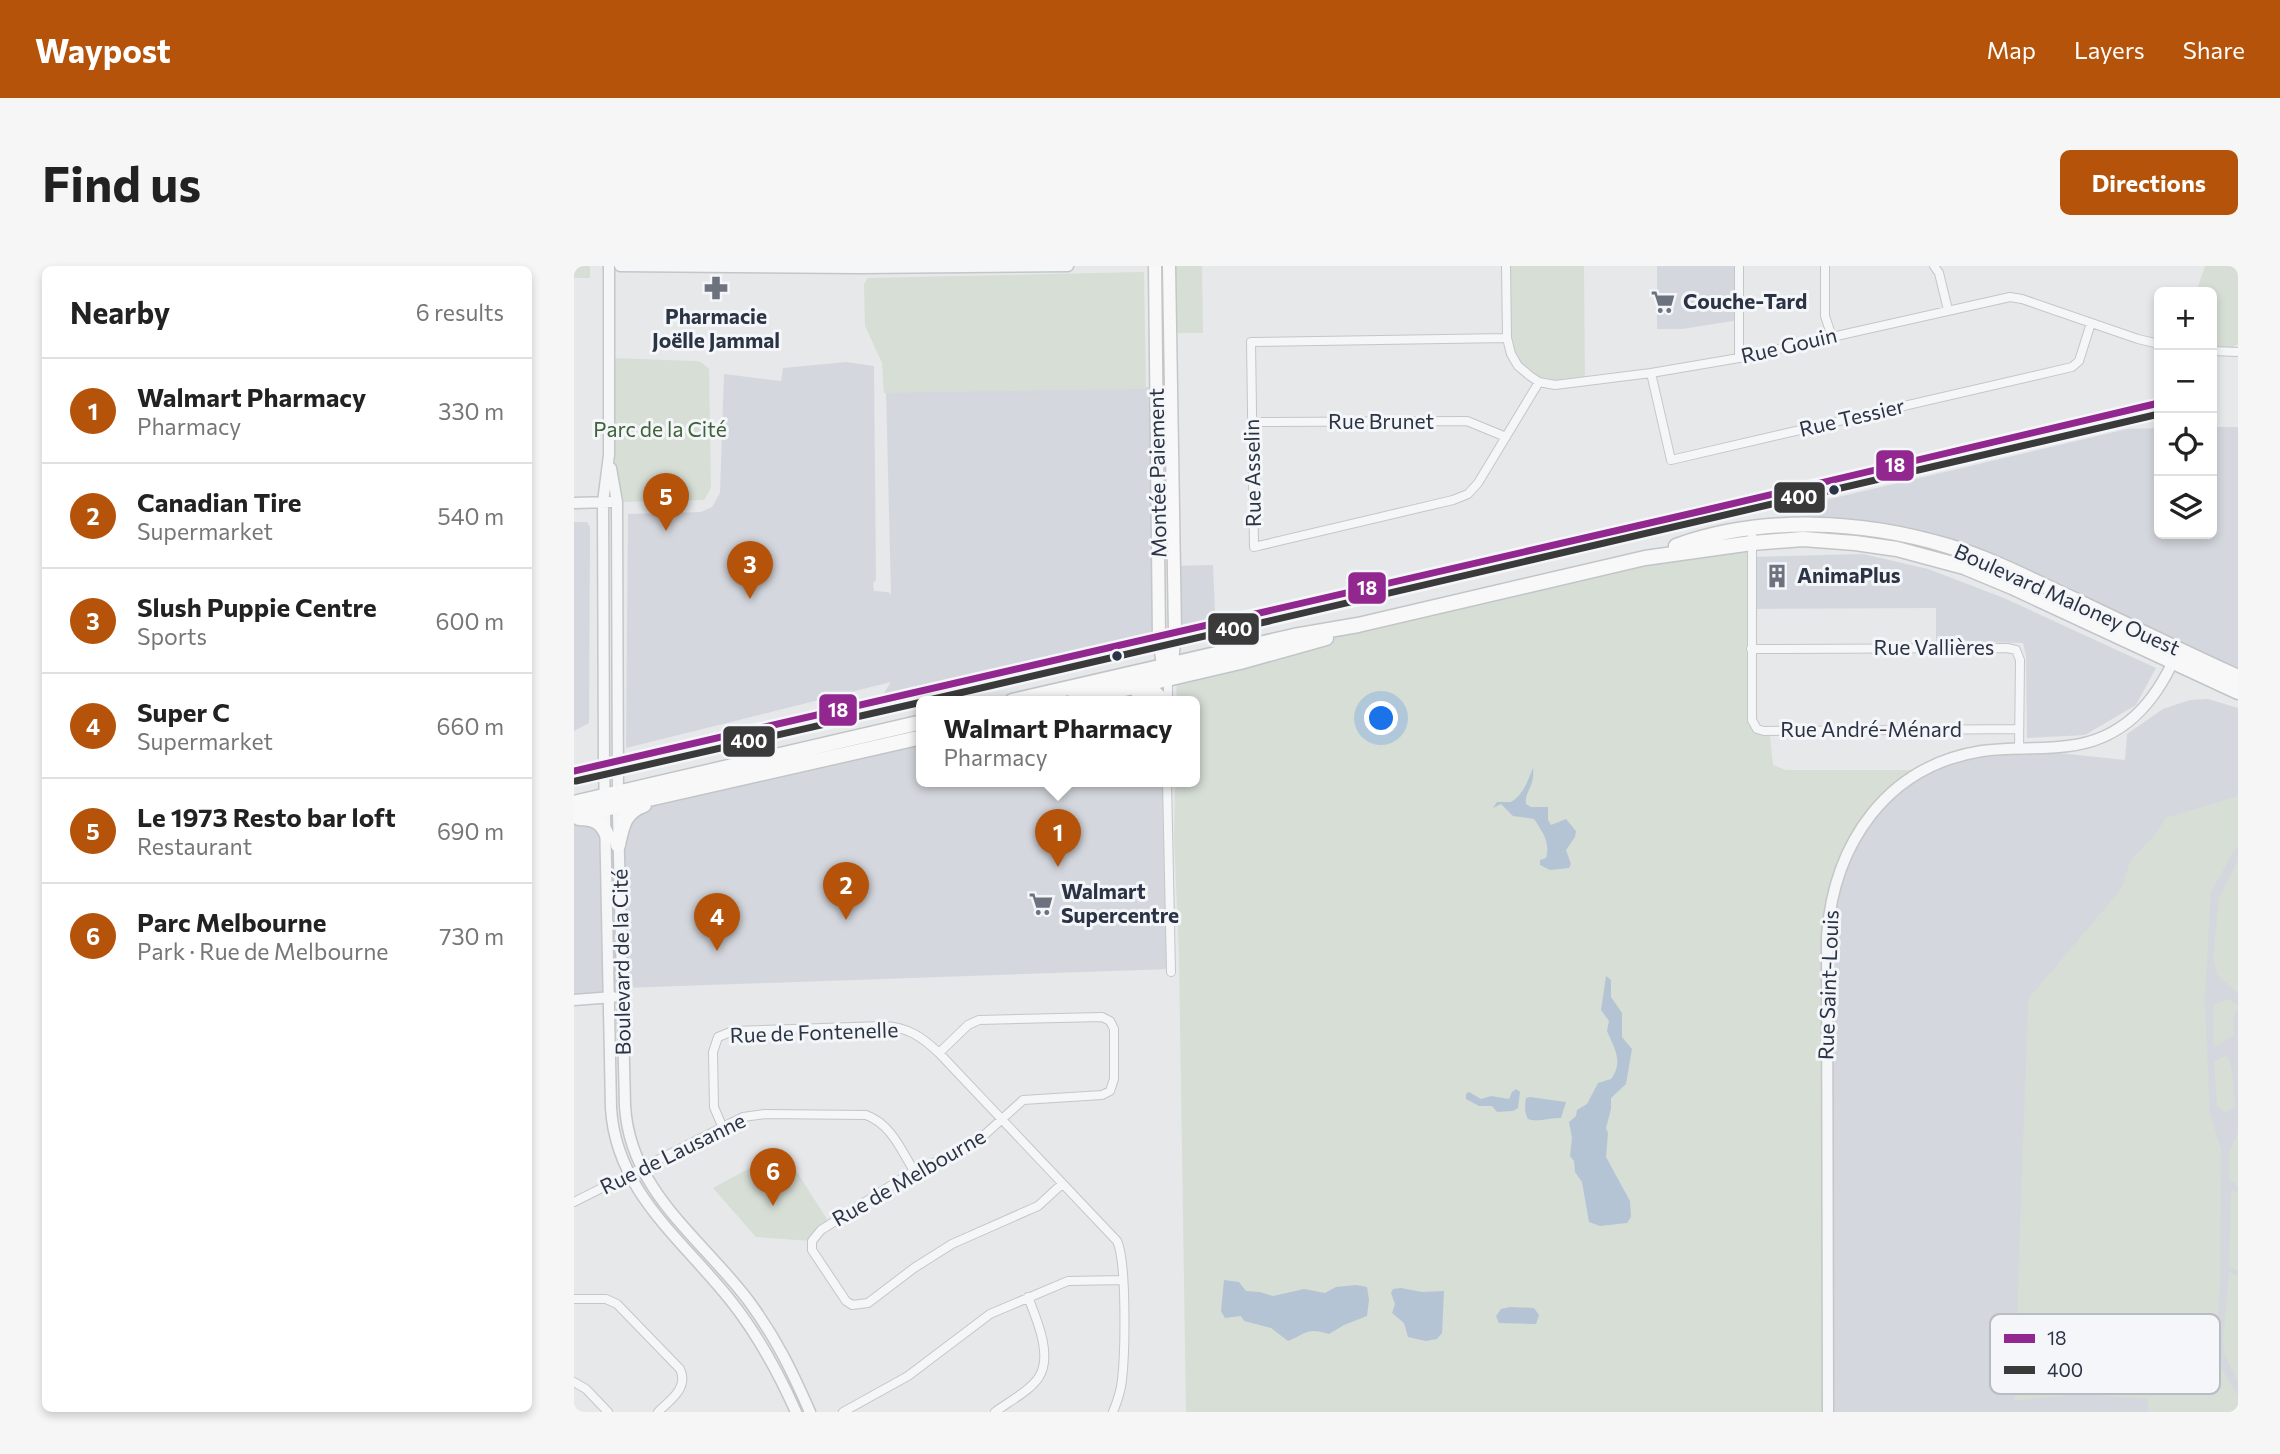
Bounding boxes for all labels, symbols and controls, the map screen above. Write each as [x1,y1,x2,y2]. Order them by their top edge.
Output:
text: Waypost [35,29,171,70]
text: Map [1987,35,2036,64]
text: Layers [2074,35,2145,64]
text: Share [2183,35,2245,64]
button: Directions [2060,150,2238,215]
text: Find us [42,152,201,212]
pharmacy icon: Pharmacie Joëlle Jammal [702,274,730,302]
map controls [2154,287,2217,539]
button: + [2154,287,2217,350]
supermarket icon: Couche-Tard [1649,288,1677,316]
place label: Couche-Tard [1683,288,1807,313]
text: Nearby [70,293,170,330]
text: 6 results [416,298,504,326]
place label: Pharmacie Joëlle Jammal [652,303,780,352]
street label: Rue Gouin [1738,321,1839,368]
button: − [2154,350,2217,413]
text: Walmart Pharmacy [137,381,366,412]
street label: Montée Paiement [1143,388,1170,558]
street label: Rue Tessier [1796,392,1907,441]
text: 1 [88,397,98,425]
text: 330 m [438,397,504,425]
street label: Rue Brunet [1328,408,1434,433]
text: Pharmacy [137,412,241,440]
button: locate [2154,413,2217,476]
park label: Parc de la Cité [593,416,727,441]
street label: Rue Asselin [1238,419,1265,527]
line badge: 18 [1875,449,1915,482]
text: 18 [1885,453,1905,476]
pin: 5 [643,473,689,531]
button: layers [2154,476,2217,539]
line badge: 400 [1773,481,1826,514]
unlabelled marker [1827,483,1841,497]
text: 400 [1781,485,1817,508]
text: Canadian Tire [137,486,301,517]
text: 2 [86,502,100,530]
text: 540 m [438,502,504,530]
text: Supermarket [137,517,273,545]
street label: Boulevard Maloney Ouest [1951,538,2184,660]
pin: 3 [727,541,773,599]
building icon: AnimaPlus [1763,562,1791,590]
place label: AnimaPlus [1797,562,1901,587]
line badge: 18 [1347,571,1387,605]
text: 18 [1357,576,1377,599]
text: Slush Puppie Centre [137,591,377,622]
text: 3 [86,607,100,635]
text: 600 m [436,607,504,635]
line badge: 400 [1207,612,1260,646]
text: 400 [1216,617,1252,640]
text: Sports [137,622,207,650]
street label: Rue Vallières [1874,634,1994,659]
unlabelled marker [1110,649,1124,663]
line badge: 18 [818,693,858,727]
text: Super C [137,696,230,727]
popup [916,696,1200,787]
text: 18 [828,698,848,721]
your location [1364,701,1398,735]
text: 4 [86,712,100,740]
text: 660 m [437,712,504,740]
text: Walmart Pharmacy [943,712,1173,743]
street label: Rue André-Ménard [1780,716,1962,741]
line badge: 400 [722,725,776,758]
text: Supermarket [137,727,273,755]
text: 400 [731,729,767,752]
text: Pharmacy [943,743,1048,771]
text: Le 1973 Resto bar loft [137,801,396,832]
pin: 1 [1035,809,1081,867]
text: 5 [86,817,100,845]
text: 690 m [437,817,504,845]
text: Restaurant [137,832,252,860]
pin: 2 [823,862,869,920]
street label: Boulevard de la Cité [606,869,635,1056]
place label: Walmart Supercentre [1061,878,1179,927]
supermarket icon: Walmart Supercentre [1027,890,1055,918]
pin: 4 [694,893,740,951]
text: Parc Melbourne [137,906,326,937]
street label: Rue Saint-Louis [1812,909,1843,1060]
text: 6 [86,922,100,950]
text: 730 m [439,922,504,950]
text: Park · Rue de Melbourne [137,937,388,965]
street label: Rue de Fontenelle [729,1016,899,1047]
street label: Rue de Lausanne [596,1107,749,1199]
street label: Rue de Melbourne [827,1123,989,1231]
pin: 6 [750,1148,796,1206]
legend [1990,1314,2220,1394]
text: 18 [2047,1326,2067,1349]
text: 400 [2047,1358,2083,1381]

